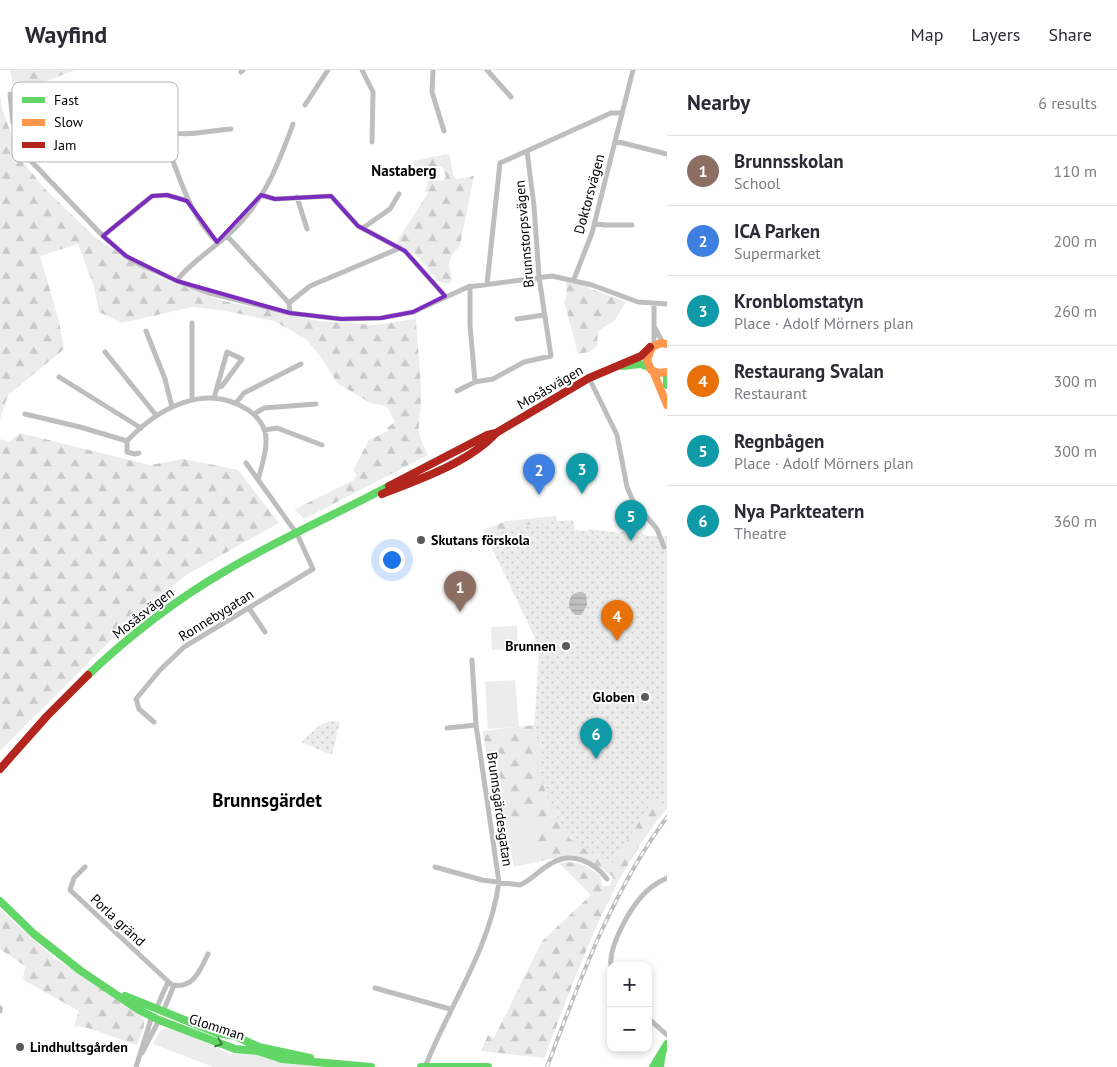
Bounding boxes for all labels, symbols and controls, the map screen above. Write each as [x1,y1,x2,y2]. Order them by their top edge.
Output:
text: Wayfind [25,19,107,50]
text: Map [911,23,943,46]
text: Layers [971,23,1020,46]
text: Share [1048,23,1092,46]
legend [12,82,178,162]
text: Nearby [687,89,750,116]
text: Fast [54,91,79,109]
text: 6 results [1038,93,1097,113]
text: Slow [54,113,84,131]
text: Jam [53,136,76,154]
text: Brunnsskolan [734,149,844,173]
street label: Doktorsvägen [570,152,608,236]
district label: Nastaberg [371,161,437,180]
text: 1 [698,161,708,181]
text: 110 m [1054,161,1097,181]
text: School [734,173,780,193]
street label: Brunnstorpsvägen [510,179,538,289]
text: ICA Parken [734,219,820,243]
text: 2 [698,231,708,251]
text: 200 m [1054,231,1097,251]
text: Supermarket [734,243,821,263]
text: Kronblomstatyn [734,289,864,313]
text: 3 [698,301,708,321]
text: 260 m [1054,301,1097,321]
text: Place · Adolf Mörners plan [734,313,913,333]
text: Restaurang Svalan [734,359,884,383]
street label: Mosåsvägen [514,361,586,413]
text: 4 [698,371,708,391]
text: 300 m [1054,371,1097,391]
text: Restaurant [734,383,807,403]
text: Regnbågen [734,429,824,453]
text: 5 [698,441,708,461]
text: 300 m [1054,441,1097,461]
pin: 3 [566,453,598,494]
text: Place · Adolf Mörners plan [734,453,913,473]
pin: 2 [523,454,555,495]
text: Nya Parkteatern [734,499,864,523]
pin: 5 [615,500,647,541]
text: 6 [698,511,708,531]
text: 360 m [1054,511,1097,531]
text: Theatre [734,523,787,543]
place label: Skutans förskola [431,531,530,549]
marker: Skutans förskola [415,534,427,546]
your location [379,547,405,573]
pin: 1 [444,571,476,612]
street label: Mosåsvägen [109,583,177,643]
street label: Ronnebygatan [175,585,257,645]
pin: 4 [601,600,633,641]
place label: Brunnen [505,637,556,655]
marker: Brunnen [560,640,572,652]
place label: Globen [593,688,635,706]
marker: Globen [639,691,651,703]
pin: 6 [580,718,612,759]
street label: Brunnsgärdesgatan [483,751,517,867]
district label: Brunnsgärdet [212,788,322,812]
street label: Porla gränd [87,890,149,950]
map controls [607,962,652,1052]
button: + [607,962,652,1007]
button: − [607,1007,652,1052]
street label: Glomman [187,1010,247,1044]
one-way arrow [214,1037,222,1047]
place label: Lindhultsgården [30,1038,128,1056]
marker: Lindhultsgården [14,1041,26,1053]

